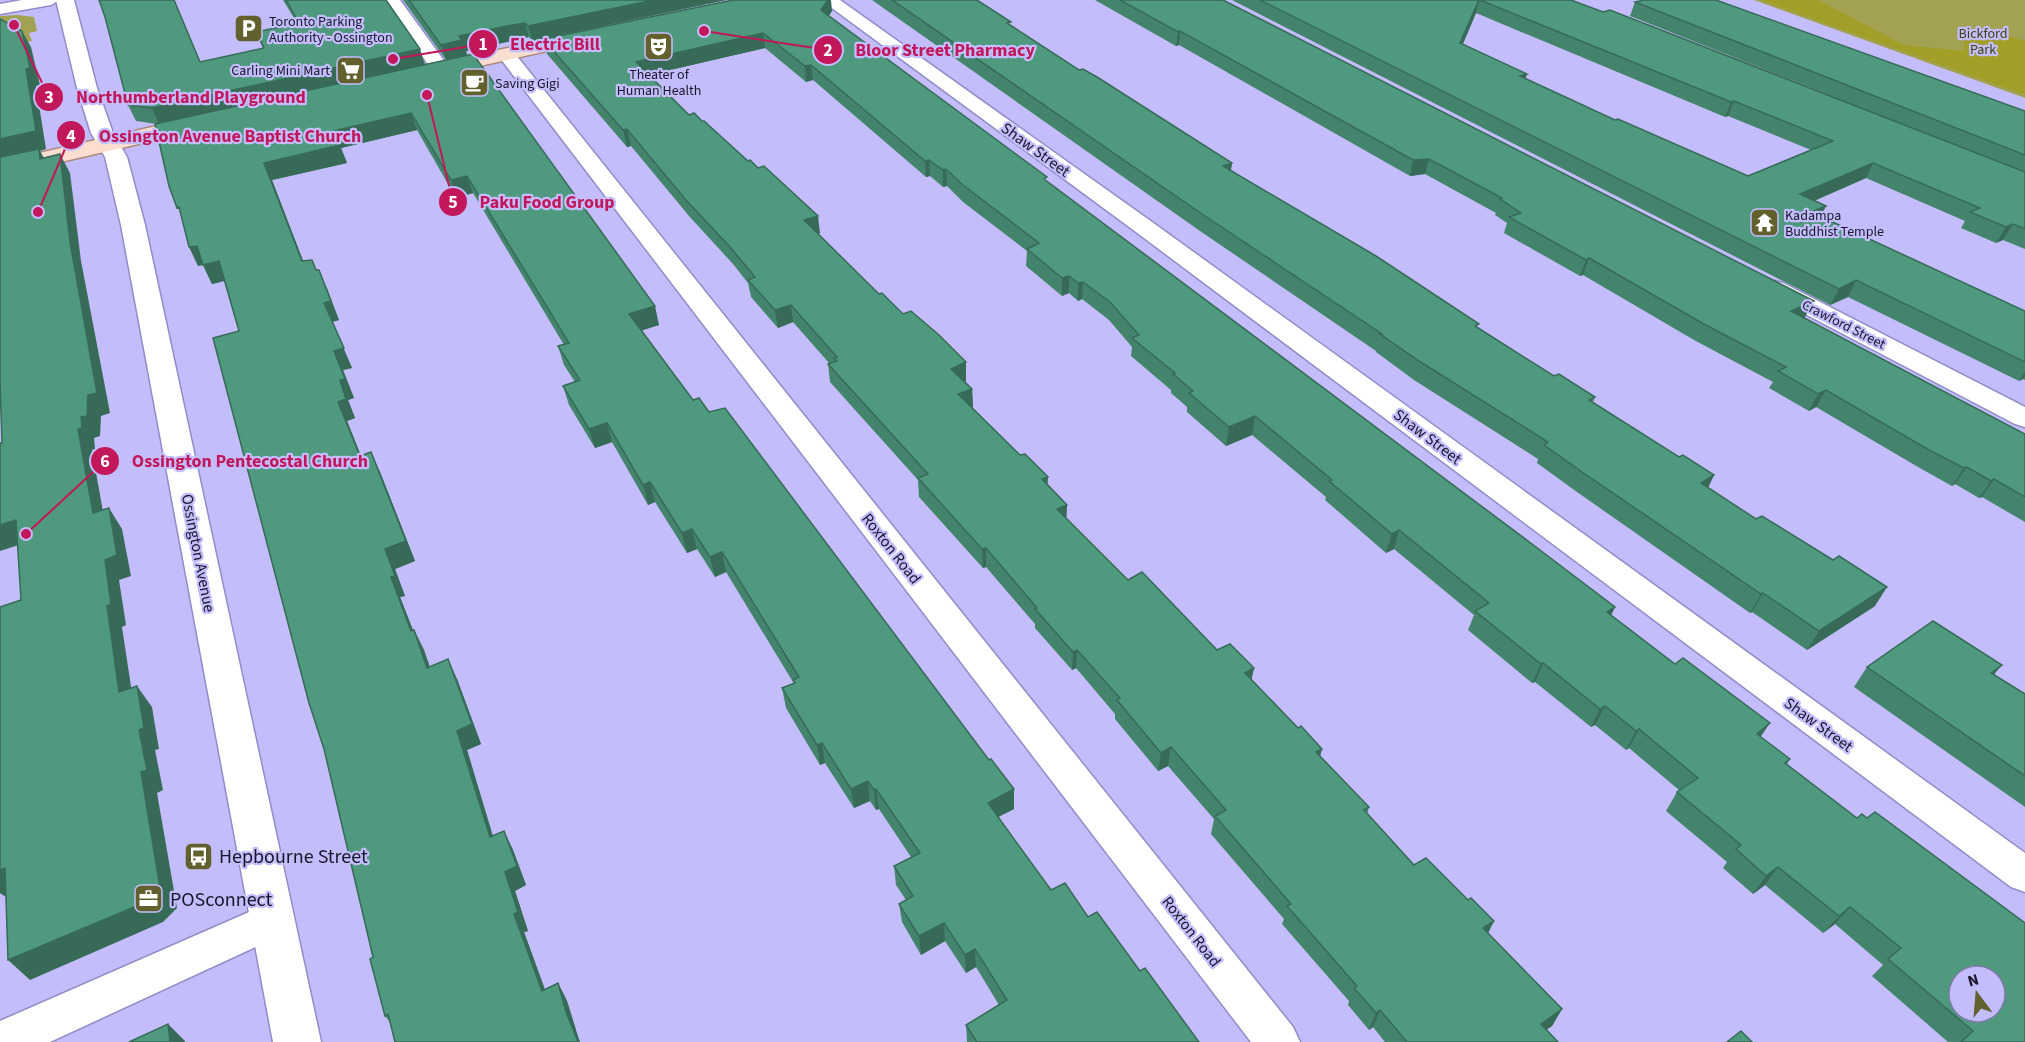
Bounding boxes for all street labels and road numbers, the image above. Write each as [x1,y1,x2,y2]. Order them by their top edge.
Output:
street label: Shaw Street [997,117,1075,183]
street label: Crawford Street [1798,295,1889,355]
street label: Shaw Street [1389,404,1466,470]
street label: Ossington Avenue [176,492,220,614]
street label: Roxton Road [857,509,926,589]
street label: Shaw Street [1780,692,1858,758]
street label: Roxton Road [1157,892,1226,972]

